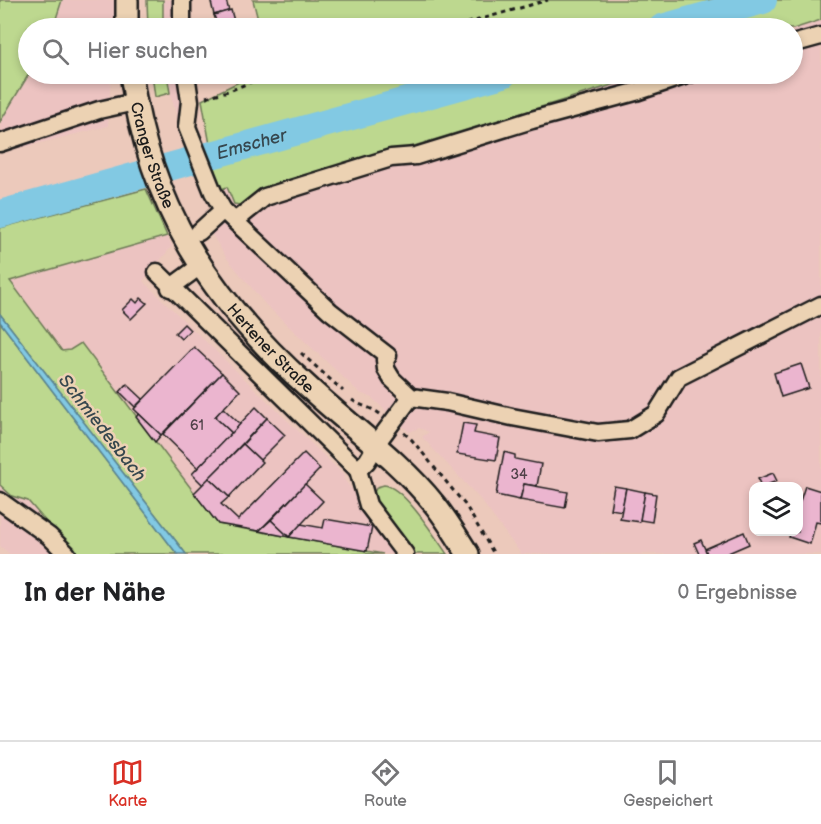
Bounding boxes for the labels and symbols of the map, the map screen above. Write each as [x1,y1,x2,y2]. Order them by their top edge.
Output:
street label: Cranger Straße [126,100,178,212]
water label: Emscher [214,124,290,164]
street label: Hertener Straße [223,300,318,397]
water label: Schmiedesbach [54,370,150,486]
house number: 61 [190,417,204,434]
house number: 34 [510,466,528,483]

